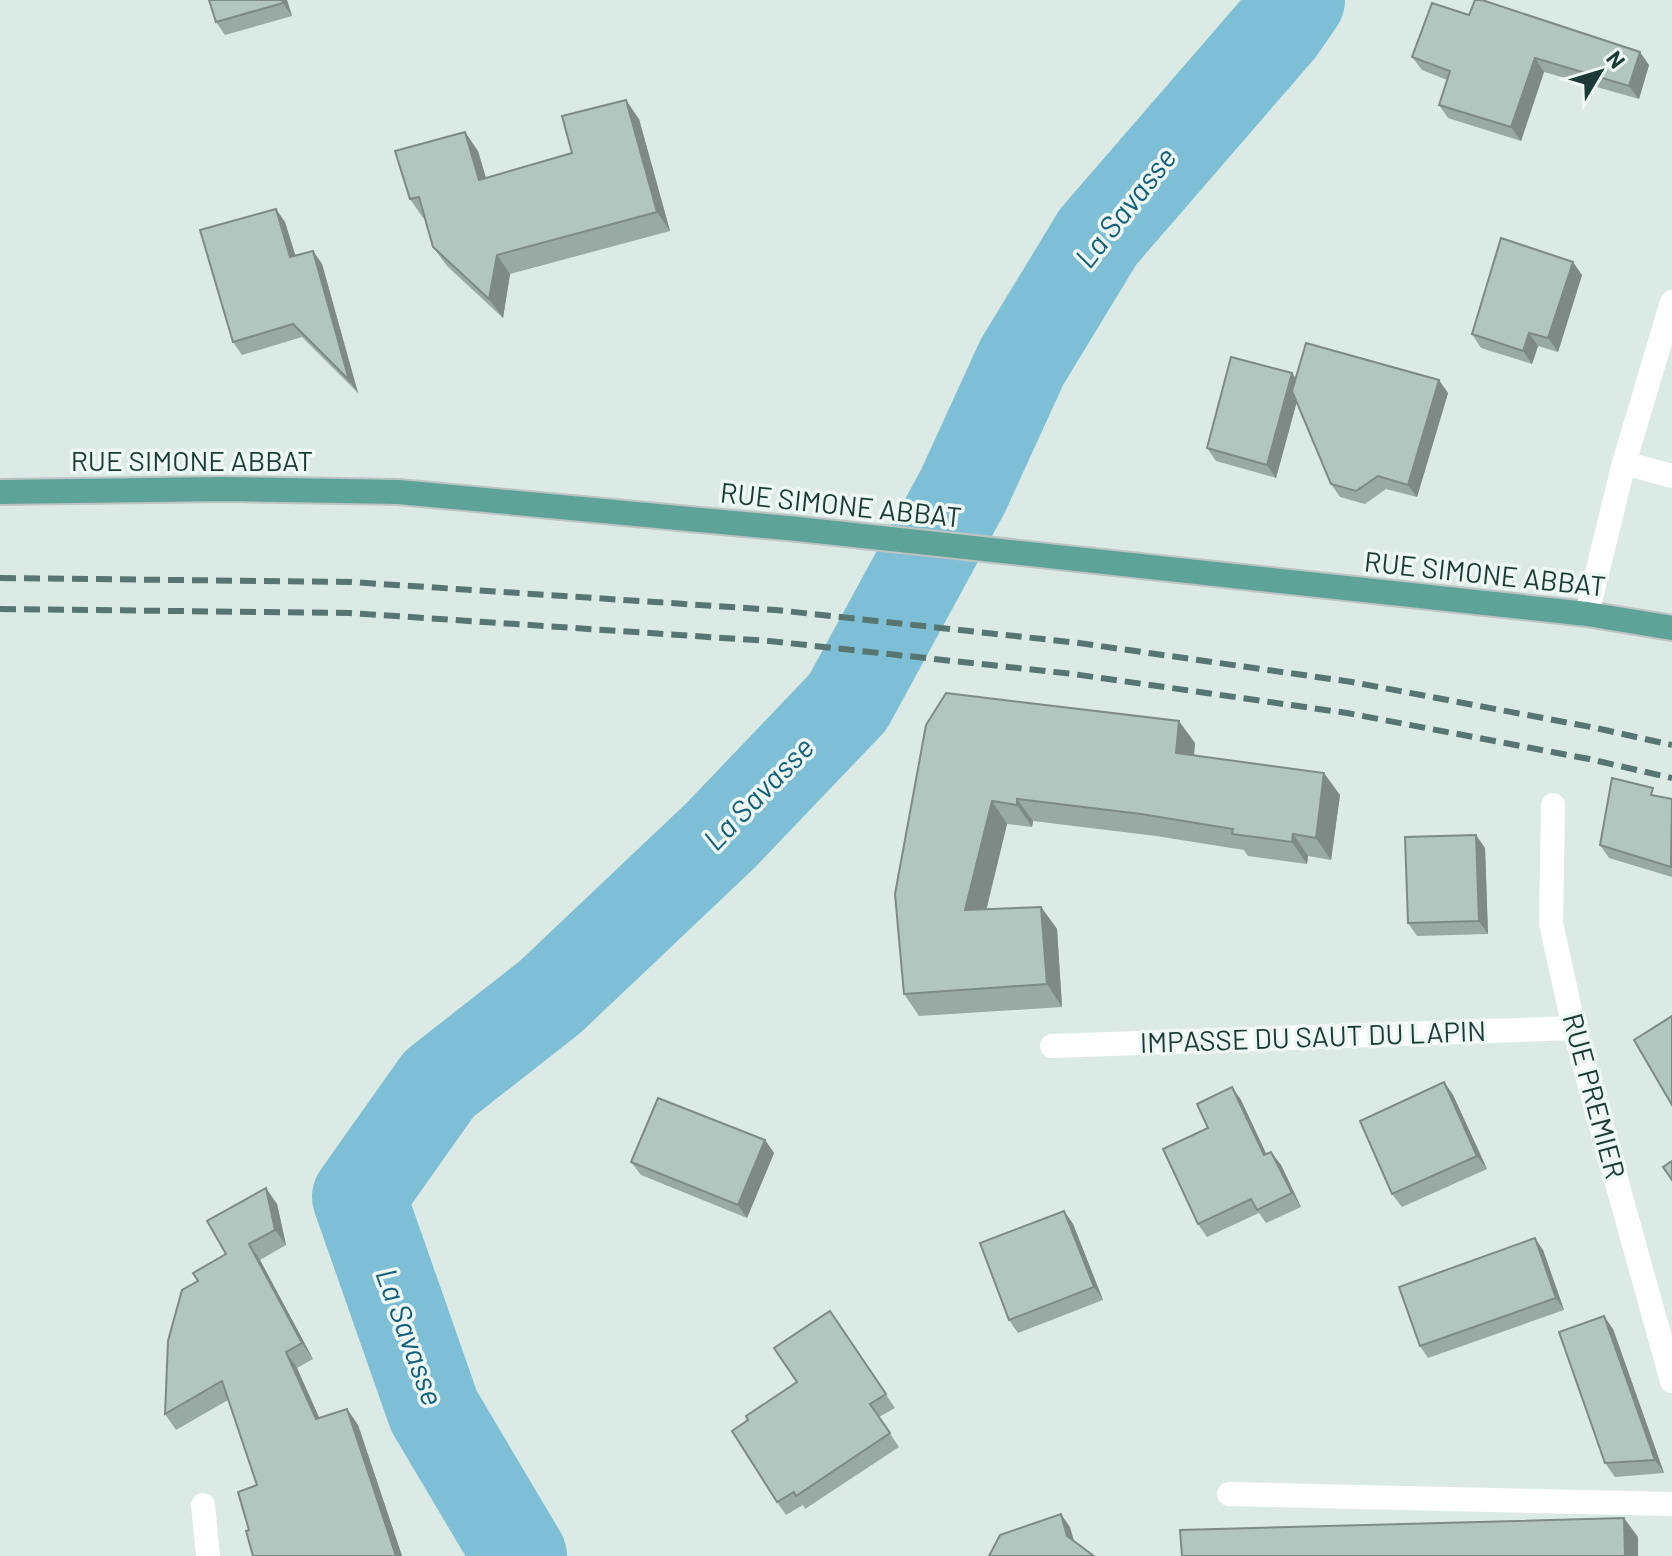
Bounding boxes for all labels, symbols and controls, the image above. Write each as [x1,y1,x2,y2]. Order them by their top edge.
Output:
north arrow [1560,32,1640,112]
text: N [1602,45,1631,73]
water label: La Savasse [1066,139,1183,274]
street label: RUE SIMONE ABBAT [71,443,313,477]
street label: RUE SIMONE ABBAT [719,474,963,534]
street label: RUE SIMONE ABBAT [1363,543,1607,603]
water label: La Savasse [695,729,820,857]
street label: RUE PREMIER [1557,1009,1633,1182]
street label: IMPASSE DU SAUT DU LAPIN [1139,1013,1487,1059]
water label: La Savasse [369,1263,452,1410]

